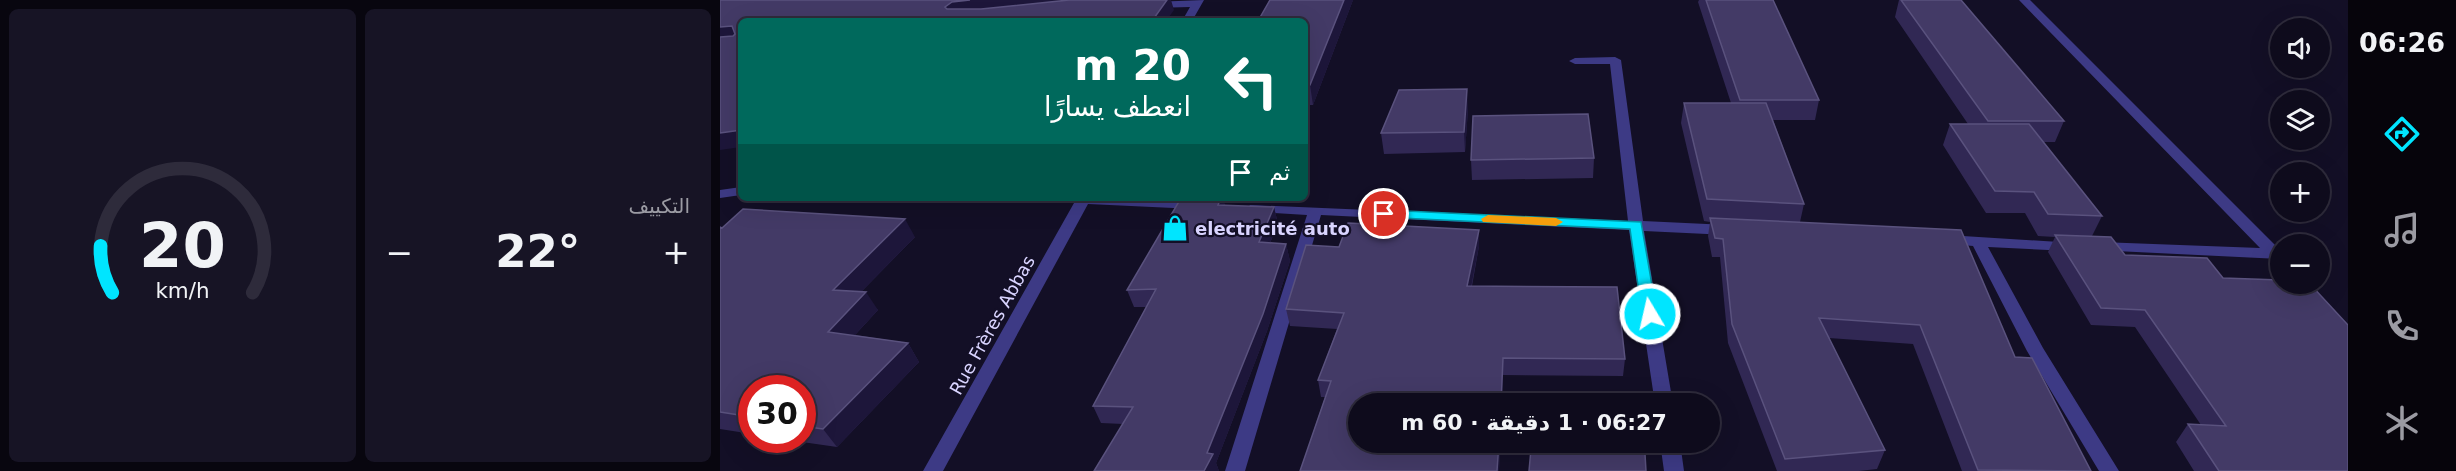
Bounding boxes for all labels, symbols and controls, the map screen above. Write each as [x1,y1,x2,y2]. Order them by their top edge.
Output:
map controls [2270,18,2330,294]
button: sound [2270,18,2330,78]
text: 06:26 [2359,27,2445,58]
text: 20 m [1074,41,1191,90]
icon: left [1212,42,1290,120]
button: layers [2270,90,2330,150]
text: انعطف يسارًا [1044,91,1191,122]
icon: directions [2381,113,2423,155]
icon: arrive [1224,156,1257,189]
text: ثم [1269,160,1290,185]
button: + [2270,162,2330,222]
pin [1358,188,1409,239]
text: التكييف [628,194,690,218]
icon: arrive [1367,197,1400,230]
text: 20 [139,209,226,282]
icon: music [2381,209,2423,251]
shop icon: electricité auto [1160,213,1190,243]
place label: electricité auto [1195,218,1350,239]
text: 22° [495,225,580,278]
text: − [386,233,413,272]
text: + [662,233,690,272]
button: − [2270,234,2330,294]
street label: Rue Frères Abbas [945,252,1039,398]
text: km/h [155,278,209,303]
position arrow [1618,282,1682,346]
icon: phone [2381,305,2423,347]
speed limit sign: 30 [738,375,816,453]
icon: climate [2381,402,2423,444]
text: 06:27 · 1 دقيقة · 60 m [1401,410,1667,435]

